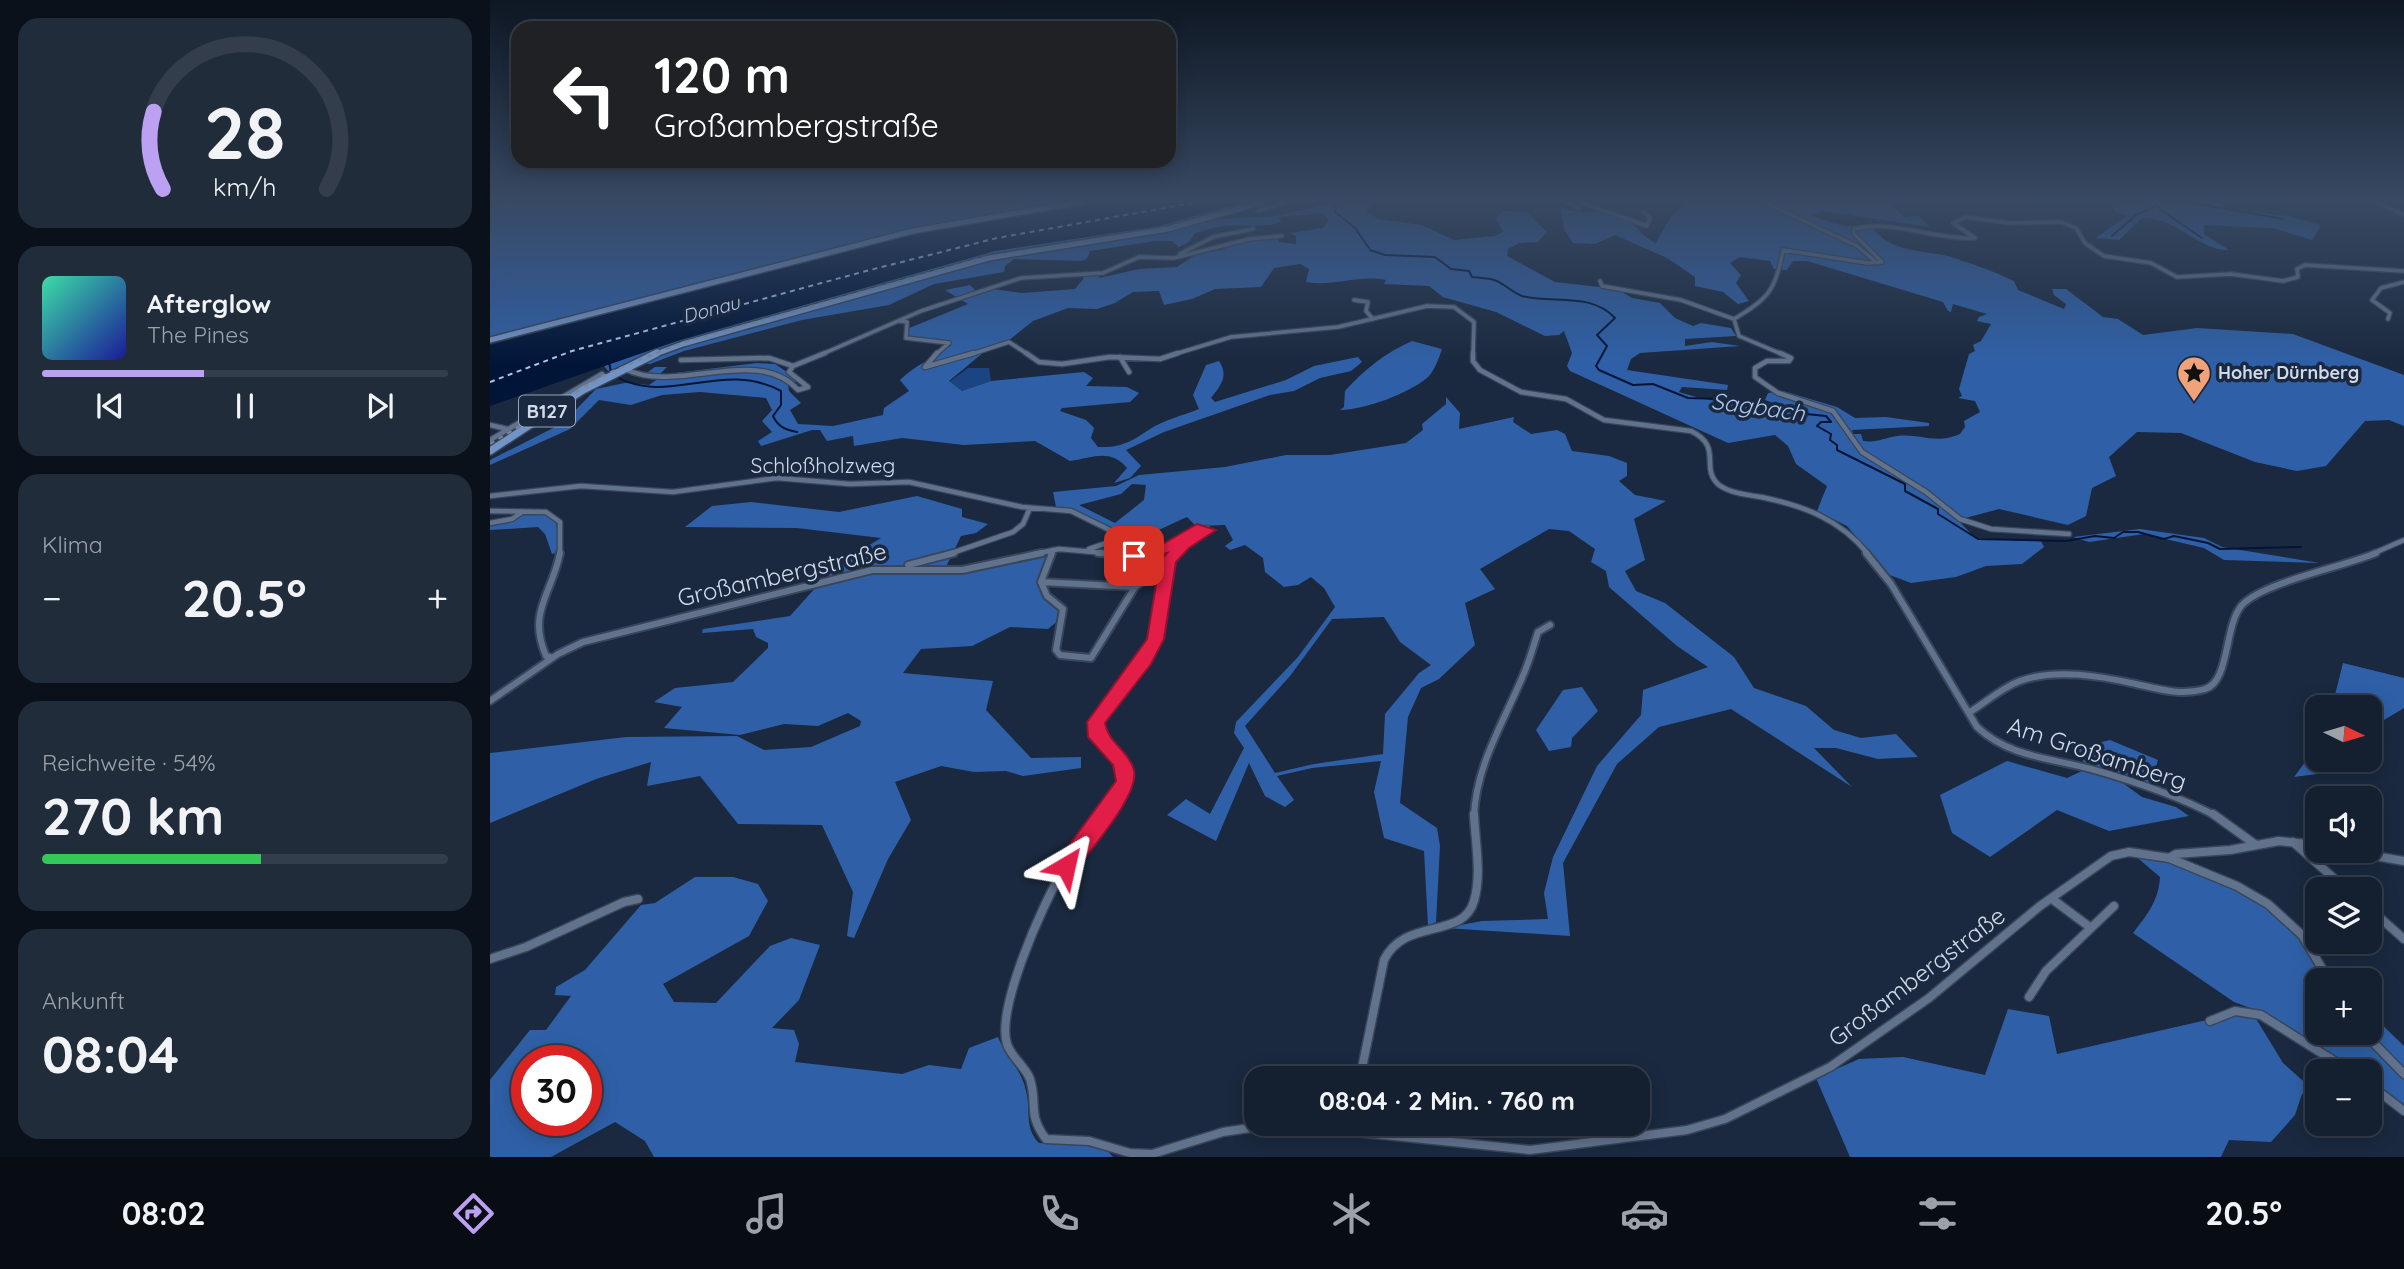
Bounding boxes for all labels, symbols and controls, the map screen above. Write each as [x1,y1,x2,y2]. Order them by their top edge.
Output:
text: 120 m [654,44,790,105]
icon: left [539,49,630,140]
text: 28 [204,86,286,177]
text: Großambergstraße [654,105,939,145]
text: km/h [213,171,277,202]
text: Afterglow [147,287,271,320]
water label: Donau [680,290,743,328]
text: The Pines [147,320,249,349]
place icon: Hoher Dürnberg [2175,354,2213,403]
place label: Hoher Dürnberg [2218,361,2359,384]
water label: Sagbach [1709,386,1808,428]
icon: previous [91,387,129,425]
icon: pause [226,387,264,425]
icon: next [361,387,399,425]
road number: B127 [519,396,575,426]
street label: Schloßholzweg [751,452,895,478]
pin [1104,526,1164,586]
text: Klima [42,530,103,559]
street label: Großambergstraße [674,535,889,613]
icon: arrive [1115,537,1153,575]
text: 20.5° [182,565,307,630]
text: − [42,574,62,622]
text: + [427,574,448,622]
north arrow [2305,695,2382,772]
map controls [2305,695,2382,1136]
street label: Am Großamberg [2004,710,2191,796]
text: Reichweite · 54% [42,748,216,777]
text: 270 km [42,783,224,848]
button: sound [2305,786,2382,863]
position arrow [1029,829,1103,903]
button: layers [2305,877,2382,954]
street label: Großambergstraße [1822,900,2011,1052]
button: + [2305,968,2382,1045]
text: Ankunft [42,986,125,1015]
text: 08:04 [42,1021,179,1086]
speed limit sign: 30 [511,1045,602,1136]
button: − [2305,1059,2382,1136]
text: 08:04 · 2 Min. · 760 m [1319,1084,1575,1117]
icon: directions [449,1189,498,1238]
icon: music [742,1189,791,1238]
icon: phone [1035,1189,1084,1238]
icon: climate [1327,1189,1376,1238]
icon: car [1620,1189,1669,1238]
icon: filters [1913,1189,1962,1238]
text: 08:02 [122,1193,206,1233]
text: 20.5° [2205,1193,2282,1233]

